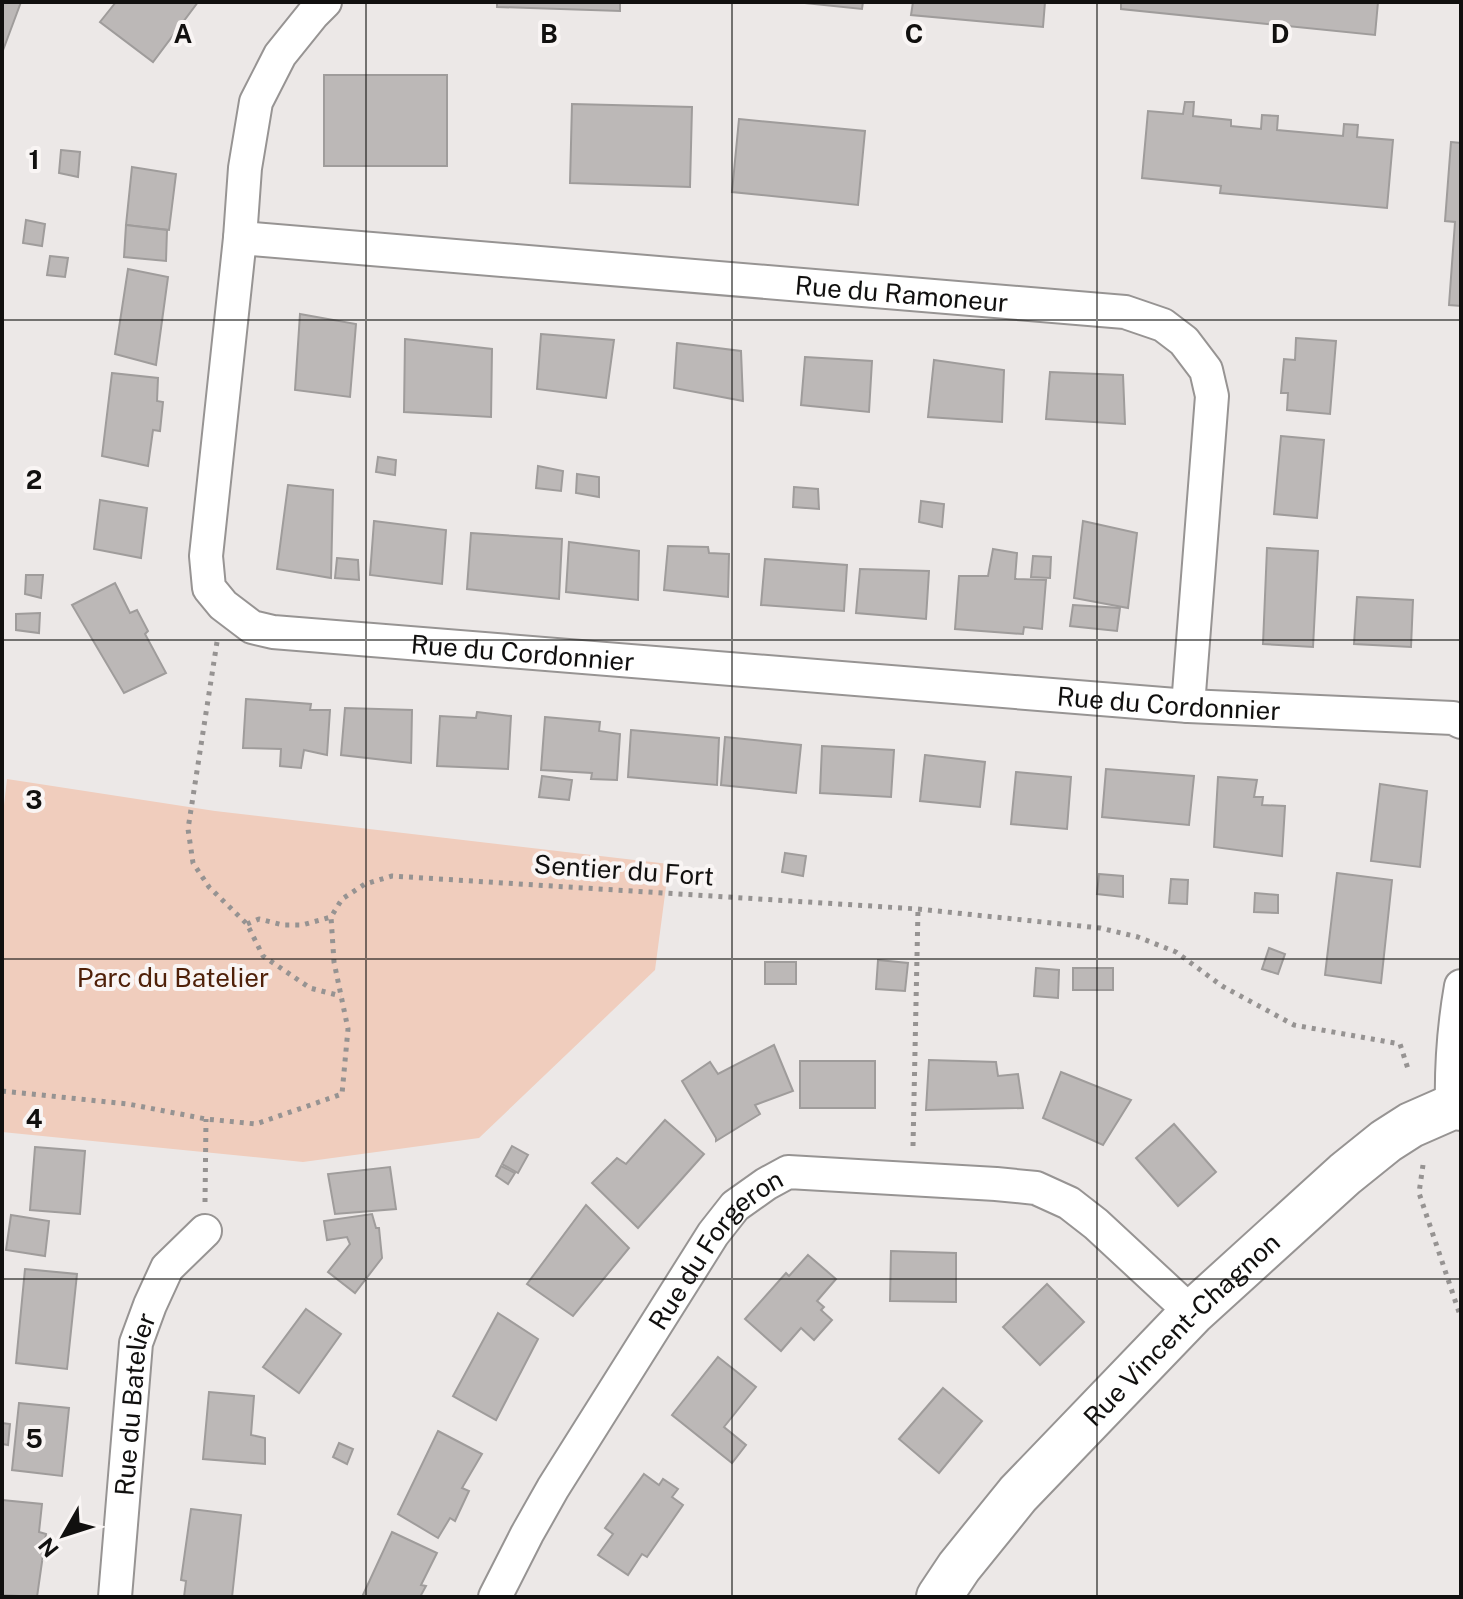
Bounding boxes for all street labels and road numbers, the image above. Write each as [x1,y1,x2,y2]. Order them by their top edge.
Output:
street label: Rue du Ramoneur [794,269,1010,318]
street label: Rue du Cordonnier [410,628,636,677]
street label: Rue du Cordonnier [1056,680,1281,726]
street label: Sentier du Fort [533,848,715,892]
street label: Rue du Forgeron [642,1162,788,1335]
street label: Rue Vincent-Chagnon [1077,1226,1286,1432]
street label: Rue du Batelier [108,1308,161,1497]

